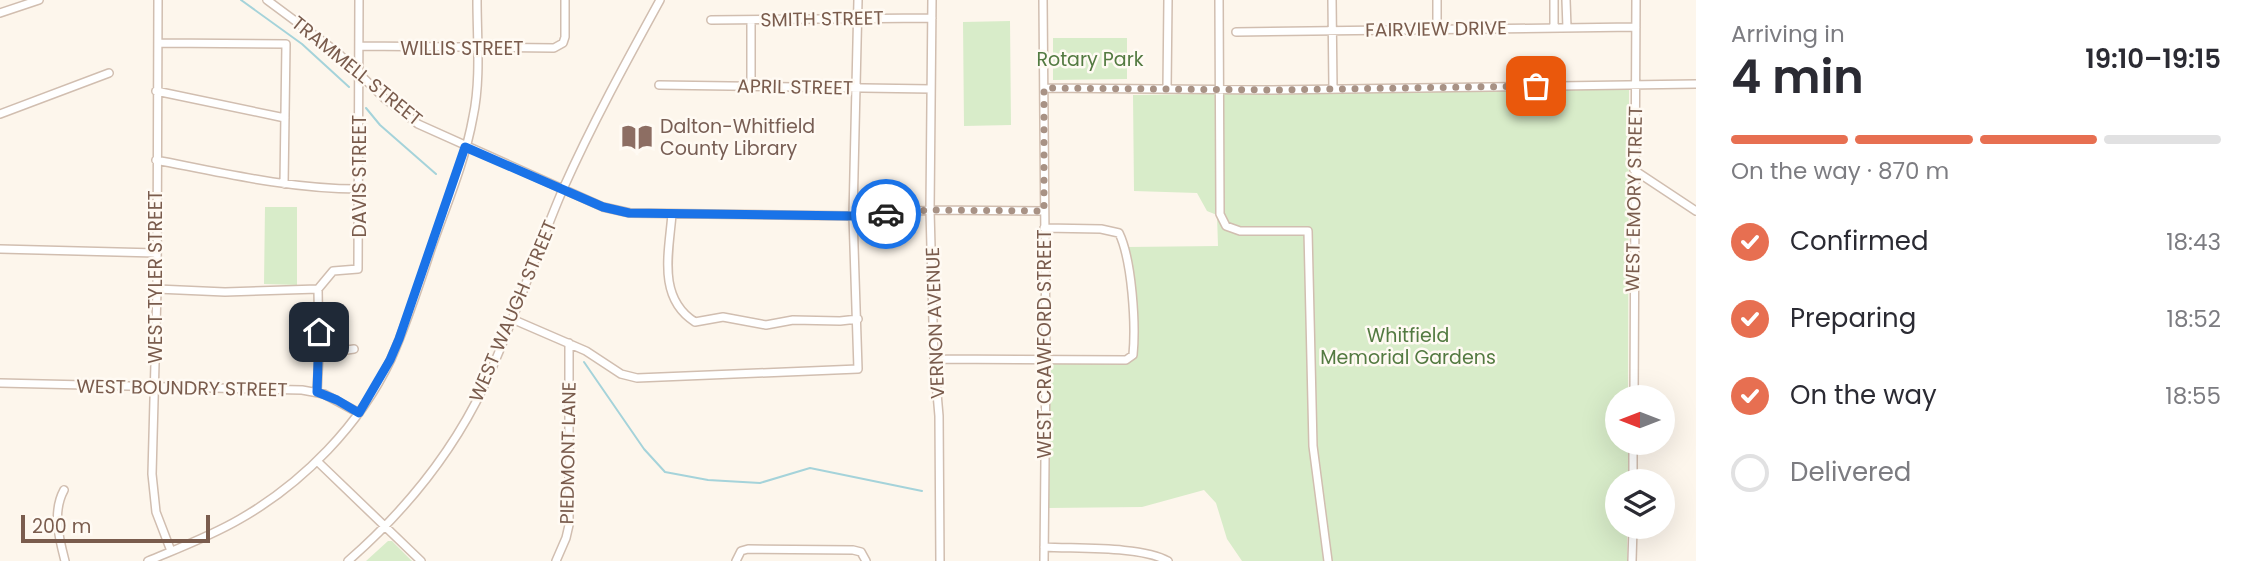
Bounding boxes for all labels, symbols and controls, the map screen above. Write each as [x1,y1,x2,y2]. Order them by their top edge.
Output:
street label: SMITH STREET [760,4,884,34]
street label: TRAMMELL STREET [286,10,428,132]
street label: FAIRVIEW DRIVE [1365,14,1507,44]
text: Arriving in [1731,18,1845,50]
street label: WILLIS STREET [400,35,524,62]
text: 19:10–19:15 [2085,41,2221,77]
text: 4 min [1731,45,1864,109]
park label: Rotary Park [1036,46,1144,73]
pin [1506,56,1566,116]
icon: bag [1517,67,1555,105]
street label: APRIL STREET [737,72,853,102]
street label: WEST EMORY STREET [1619,106,1649,292]
place label: Dalton-Whitfield County Library [660,113,815,162]
street label: DAVIS STREET [346,115,373,237]
library icon: Dalton-Whitfield County Library [620,120,654,154]
text: On the way · 870 m [1731,155,1949,187]
courier [851,179,921,249]
street label: WEST TYLER STREET [142,190,169,364]
icon: car [867,195,905,233]
street label: WEST WAUGH STREET [463,216,563,406]
icon: check [1731,223,1769,261]
text: Confirmed [1790,223,1928,259]
text: 18:43 [2166,226,2221,258]
street label: WEST CRAWFORD STREET [1031,229,1058,459]
street label: VERNON AVENUE [919,246,951,400]
icon: check [1731,300,1769,338]
text: Preparing [1790,300,1916,336]
pin [289,302,349,362]
text: 18:52 [2167,303,2221,335]
icon: home [300,313,338,351]
park label: Whitfield Memorial Gardens [1320,322,1496,371]
street label: WEST BOUNDRY STREET [76,373,288,403]
icon: check [1731,377,1769,415]
text: On the way [1790,377,1937,413]
text: 18:55 [2165,380,2221,412]
street label: PIEDMONT LANE [553,381,583,525]
north arrow [1605,385,1675,455]
map controls [1605,385,1675,539]
text: Delivered [1790,454,1911,490]
button: layers [1605,469,1675,539]
scale bar [21,512,210,544]
text: 200 m [32,513,91,540]

